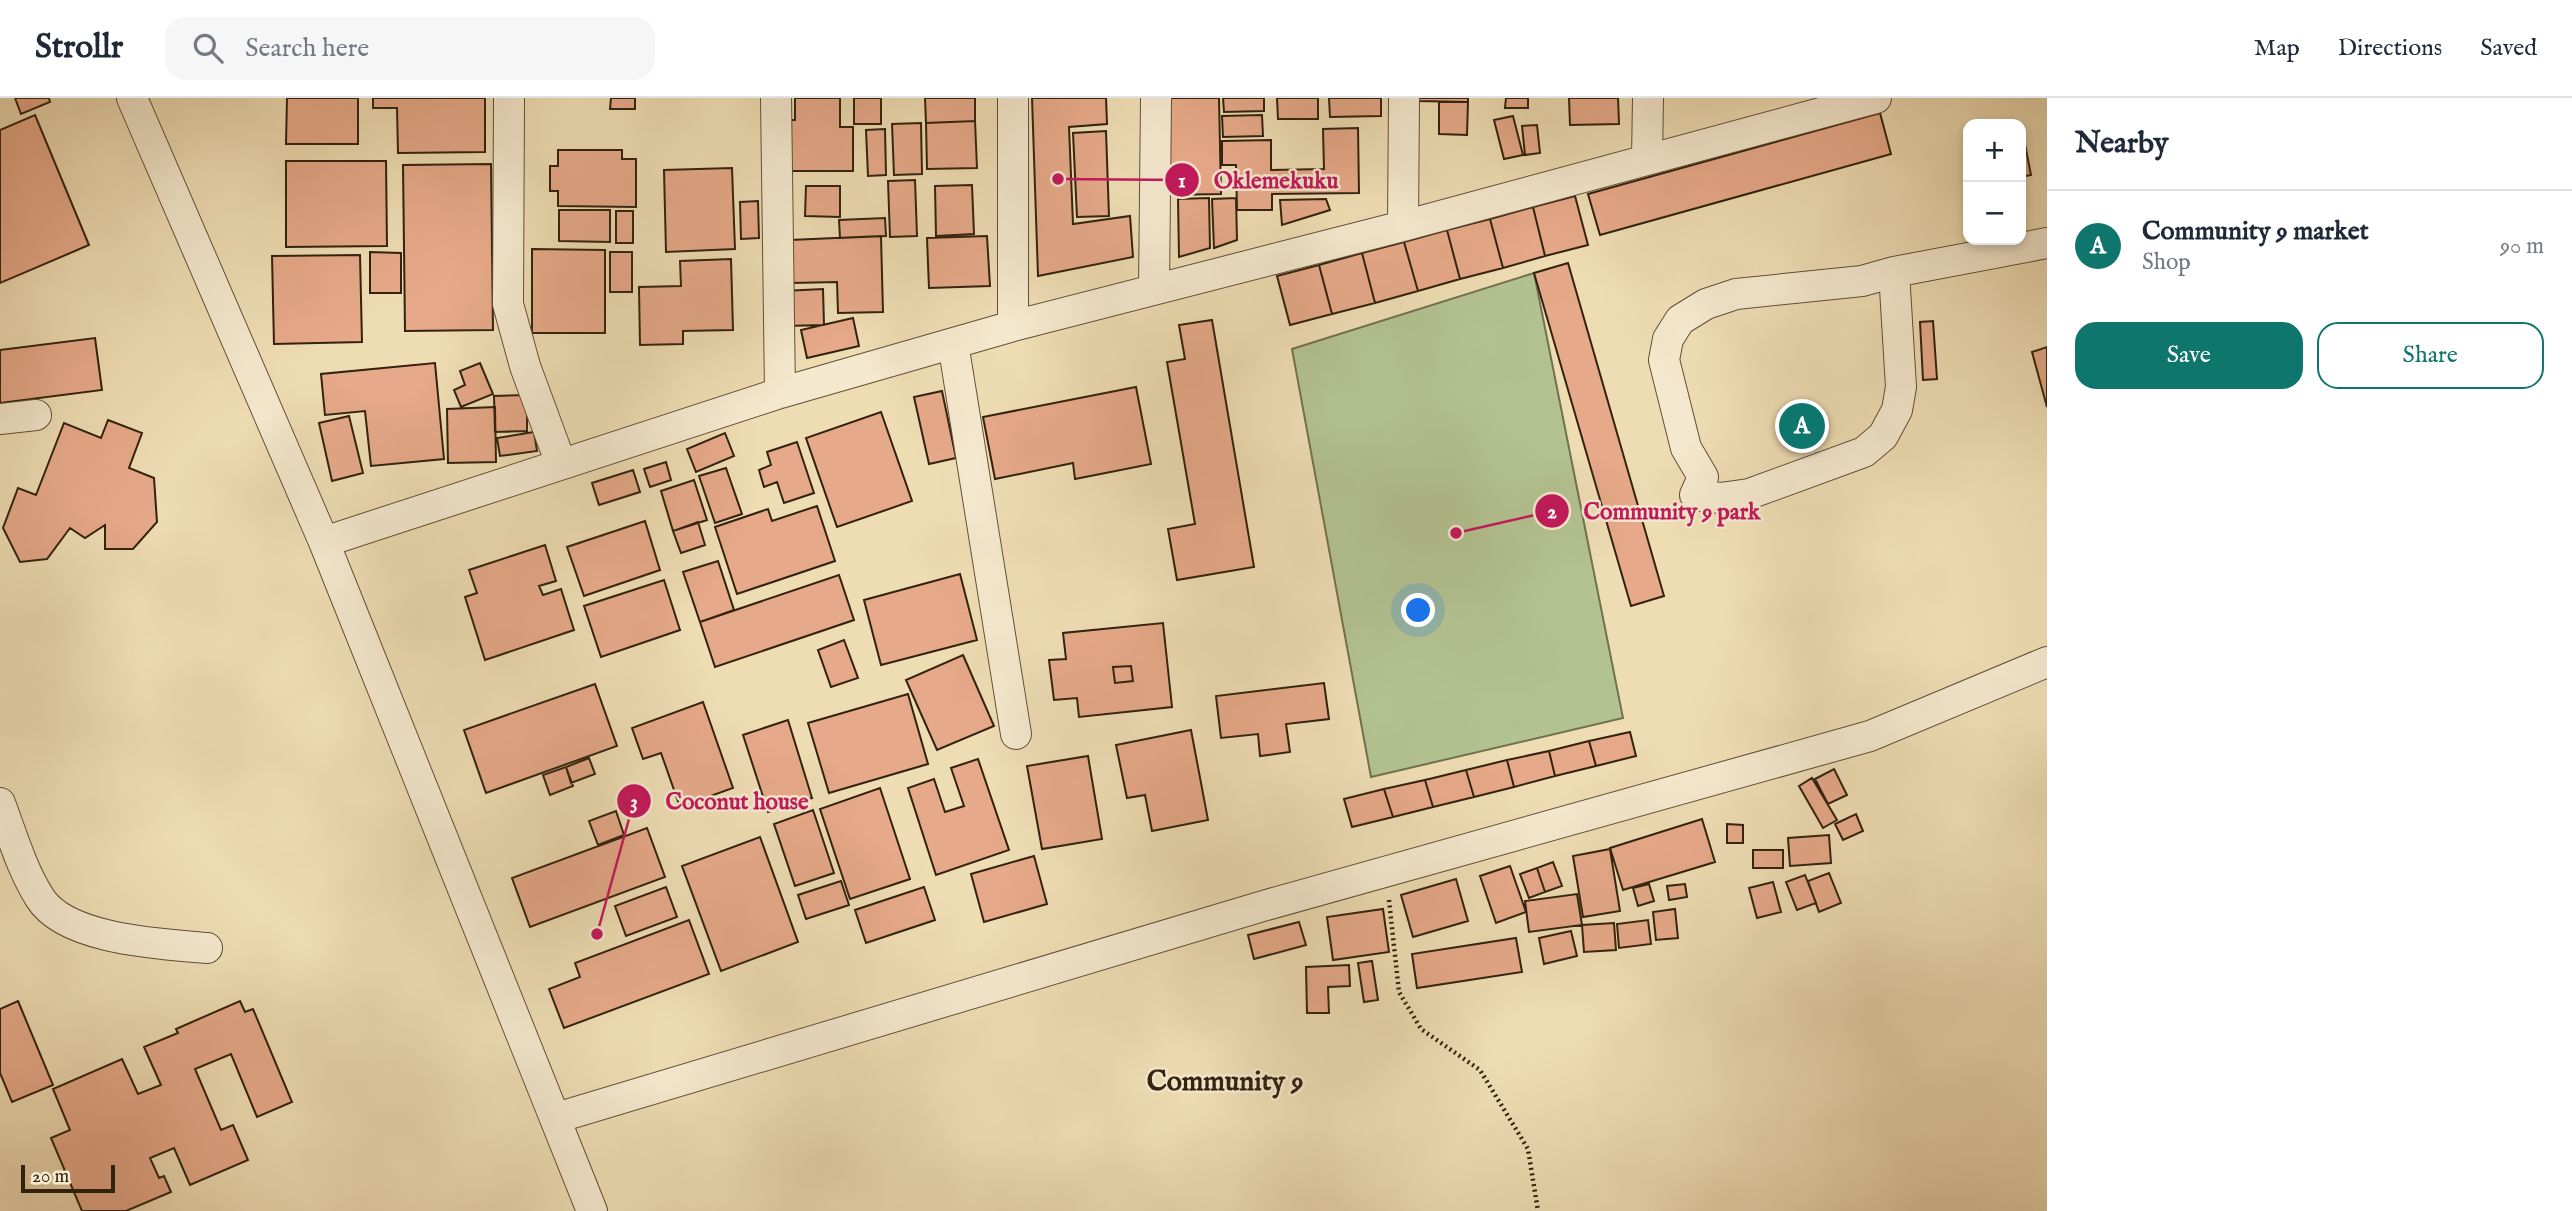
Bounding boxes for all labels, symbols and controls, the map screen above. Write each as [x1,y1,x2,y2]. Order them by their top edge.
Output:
search box [165,17,655,80]
text: Strollr [35,27,123,69]
icon: search [189,29,227,67]
text: Search here [245,32,369,65]
text: Map [2254,33,2300,64]
text: Directions [2338,33,2442,64]
text: Saved [2480,33,2537,64]
map controls [1963,119,2026,245]
button: + [1963,119,2026,182]
text: Nearby [2075,125,2168,163]
callout: Oklemekuku [1164,158,1352,202]
text: Oklemekuku [1214,167,1338,196]
text: 1 [1178,168,1186,195]
button: − [1963,182,2026,245]
text: Community 9 market [2142,215,2369,248]
text: A [2090,232,2106,261]
text: 90 m [2500,232,2544,261]
text: Shop [2142,248,2191,277]
button: Save [2075,322,2303,389]
button: Share [2317,322,2544,389]
pin: A [1779,400,1825,452]
callout: Community 9 park [1534,489,1774,533]
text: Community 9 park [1584,498,1761,527]
text: 2 [1547,499,1557,526]
your location [1401,593,1435,627]
callout: Coconut house [617,779,823,823]
text: Coconut house [666,788,809,817]
text: 3 [630,789,638,816]
district label: Community 9 [1147,1065,1303,1100]
scale bar [21,1162,116,1194]
text: 20 m [32,1165,69,1189]

